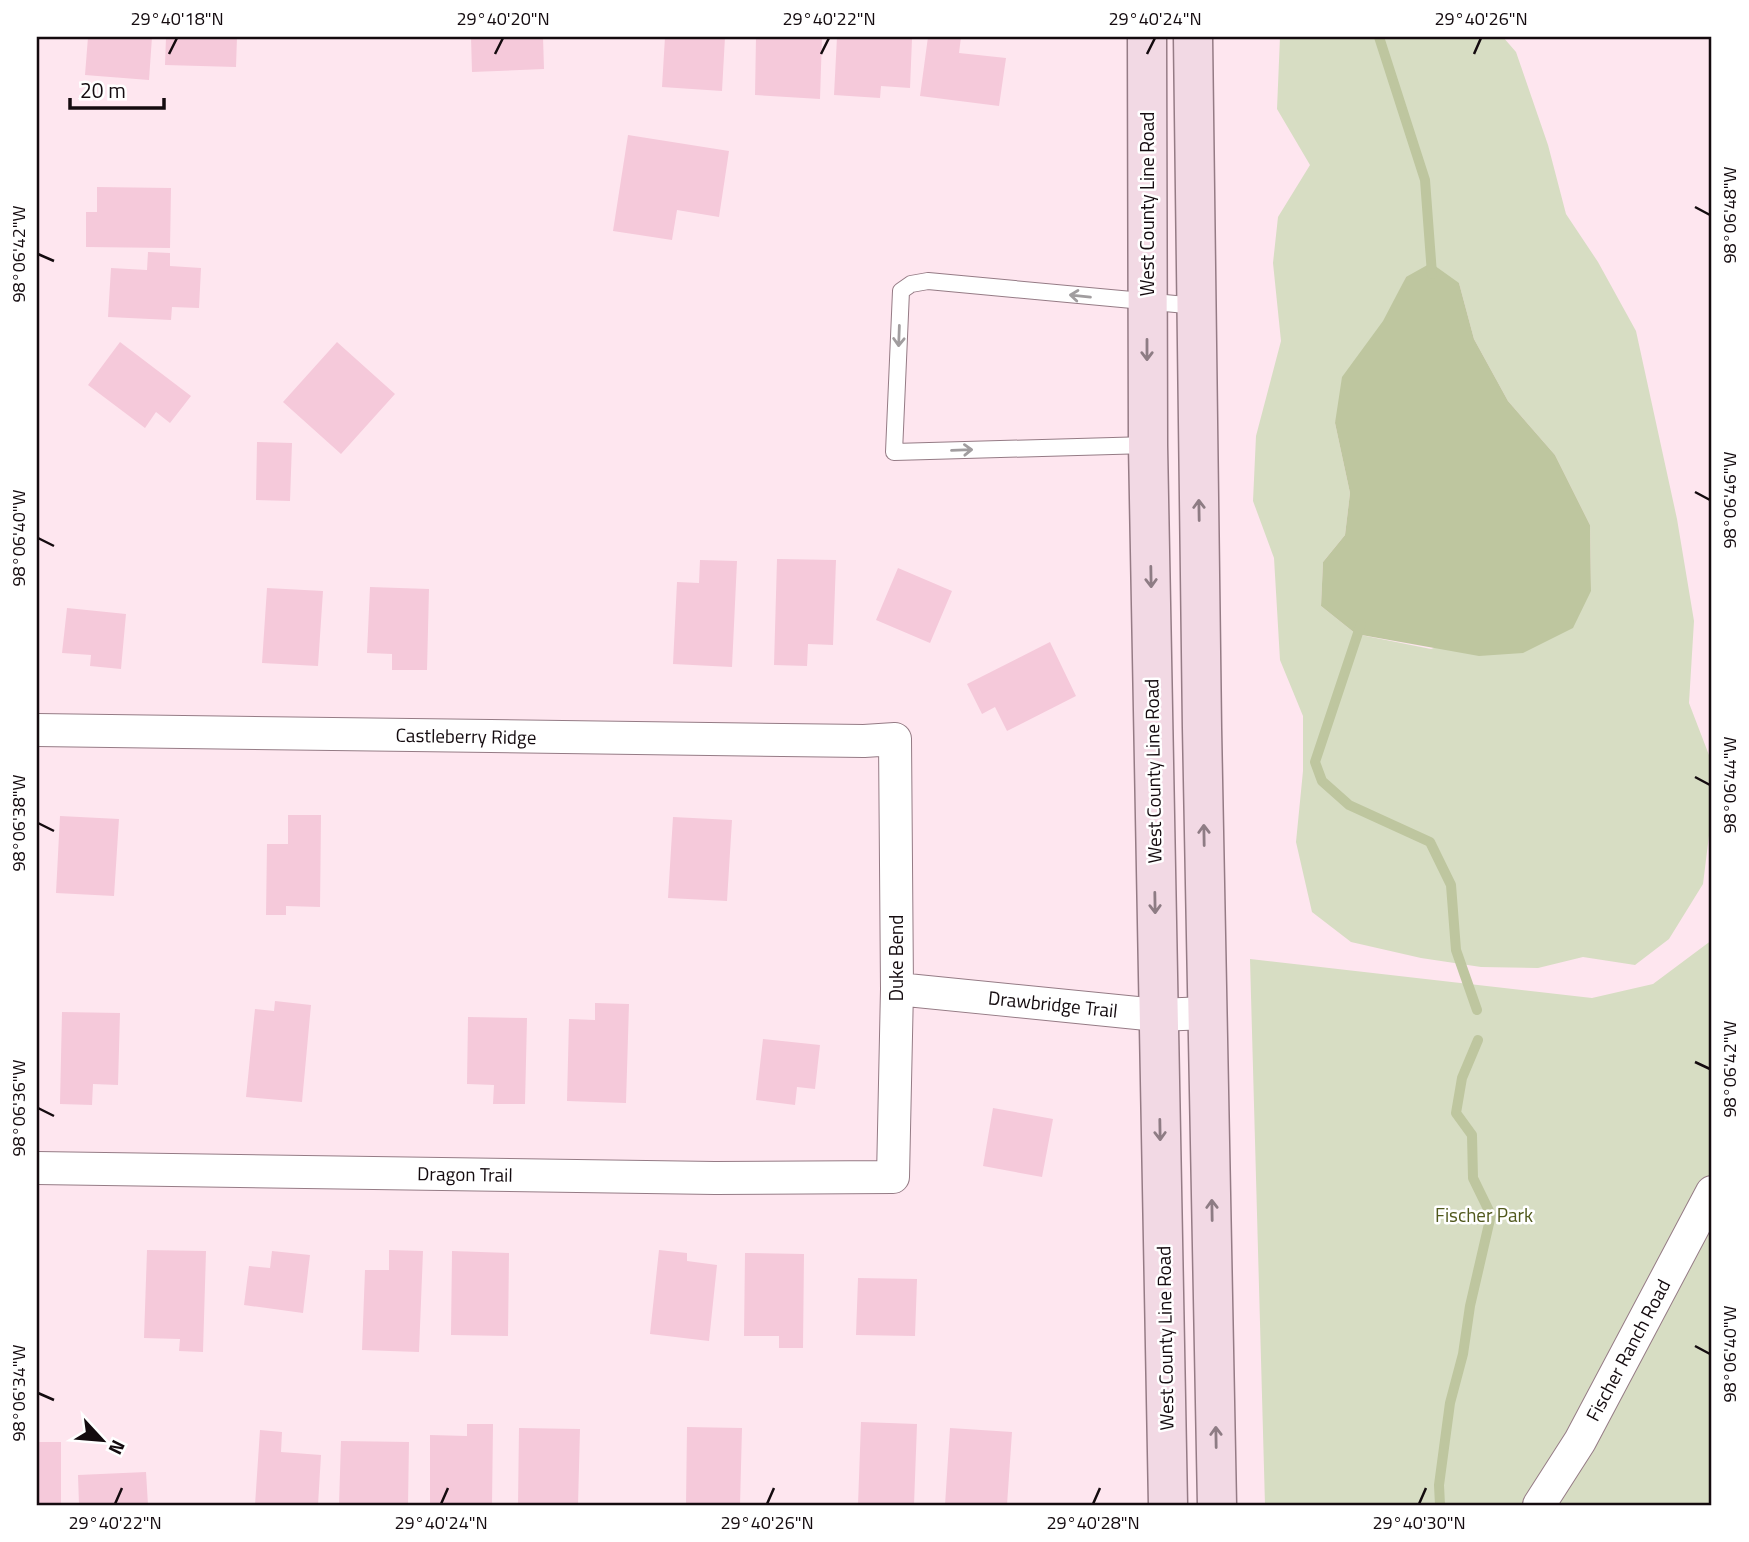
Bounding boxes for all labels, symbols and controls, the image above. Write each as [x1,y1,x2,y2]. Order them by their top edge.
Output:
text: 29°40'18"N [130,5,224,32]
text: 29°40'20"N [456,5,550,32]
text: 29°40'22"N [782,5,876,32]
text: 29°40'24"N [1108,5,1202,32]
text: 29°40'26"N [1434,5,1528,32]
scale bar [70,66,164,110]
text: 20 m [80,74,126,106]
street label: West County Line Road [1132,112,1161,296]
text: 98°06'48"W [1716,166,1743,263]
text: 98°06'42"W [5,205,32,302]
one-way arrow [1070,289,1092,302]
one-way arrow [892,324,905,347]
one-way arrow [1140,338,1154,361]
one-way arrow [950,443,973,457]
text: 98°06'46"W [1716,451,1743,548]
text: 98°06'40"W [5,489,32,586]
one-way arrow [1193,498,1206,521]
one-way arrow [1144,566,1157,589]
street label: West County Line Road [1136,678,1169,864]
street label: Castleberry Ridge [395,720,537,751]
text: 98°06'44"W [1716,736,1743,833]
text: 98°06'38"W [5,774,32,871]
one-way arrow [1198,824,1211,847]
one-way arrow [1149,891,1162,914]
street label: Duke Bend [881,915,910,1001]
street label: Drawbridge Trail [987,982,1119,1025]
text: 98°06'42"W [1716,1020,1743,1117]
text: 98°06'36"W [5,1059,32,1156]
one-way arrow [1153,1119,1166,1142]
street label: Dragon Trail [417,1158,513,1189]
one-way arrow [1205,1198,1219,1221]
park label: Fischer Park [1435,1200,1533,1229]
street label: West County Line Road [1148,1245,1181,1431]
street label: Fischer Ranch Road [1578,1274,1677,1426]
text: 98°06'40"W [1716,1305,1743,1402]
text: 98°06'34"W [5,1344,32,1441]
north arrow [66,1406,136,1476]
one-way arrow [1209,1426,1223,1449]
text: N [102,1435,134,1460]
text: 29°40'22"N [68,1509,162,1536]
text: 29°40'24"N [394,1509,488,1536]
text: 29°40'26"N [720,1509,814,1536]
text: 29°40'28"N [1046,1509,1140,1536]
text: 29°40'30"N [1372,1509,1466,1536]

